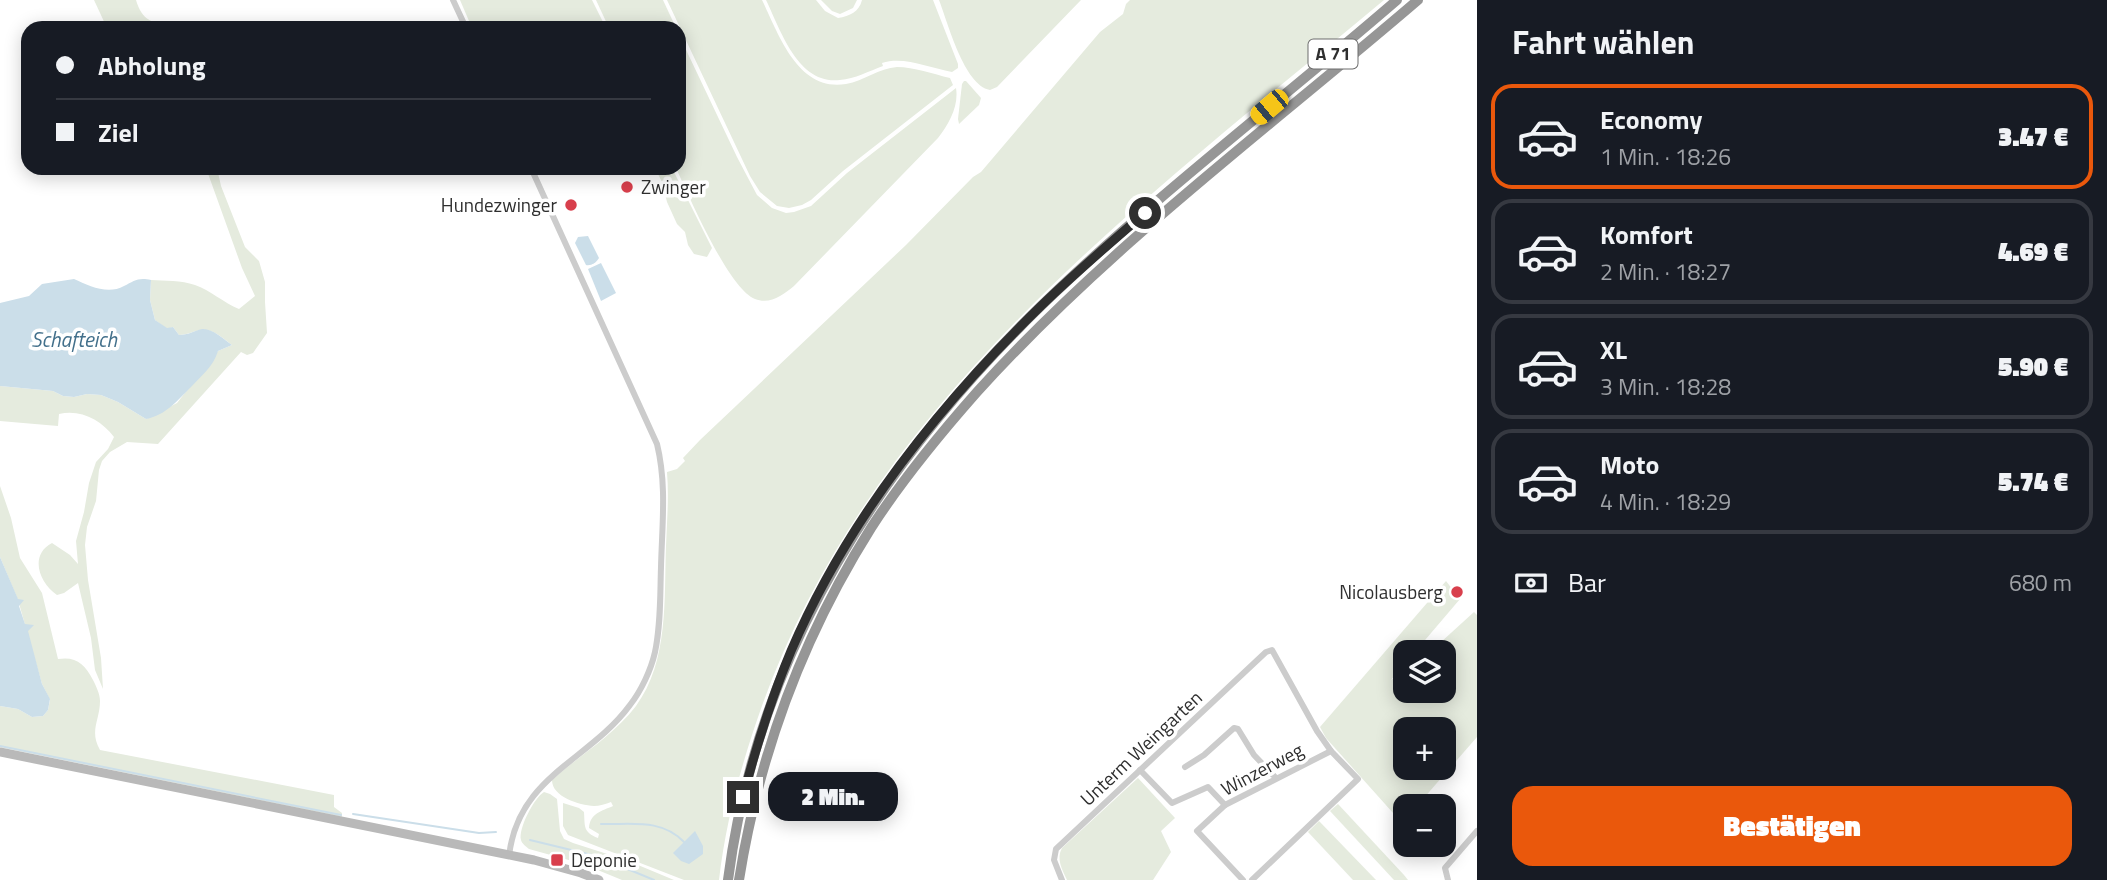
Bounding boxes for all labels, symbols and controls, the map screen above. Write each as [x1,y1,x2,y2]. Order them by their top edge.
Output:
text: Fahrt wählen [1512,18,1695,66]
road number: A 71 [1308,40,1358,68]
text: Abholung [98,46,206,85]
car [1247,85,1292,129]
text: Economy [1600,100,1702,139]
icon: car [1516,105,1579,168]
text: Ziel [98,113,139,152]
text: 3.47 € [1998,117,2068,156]
text: 1 Min. · 18:26 [1600,139,1731,174]
place label: Zwinger [641,172,706,201]
marker: Zwinger [619,179,635,195]
place label: Hundezwinger [441,190,557,219]
marker: Hundezwinger [563,197,579,213]
route start [1129,197,1161,229]
text: Komfort [1600,215,1693,254]
icon: car [1516,220,1579,283]
text: 4.69 € [1998,232,2068,271]
text: 2 Min. · 18:27 [1600,254,1731,289]
water label: Schafteich [31,323,118,355]
text: XL [1600,330,1627,369]
icon: car [1516,335,1579,398]
text: 5.90 € [1998,347,2068,386]
text: 3 Min. · 18:28 [1600,369,1731,404]
text: Moto [1600,445,1659,484]
icon: car [1516,450,1579,513]
text: 5.74 € [1998,462,2068,501]
text: 4 Min. · 18:29 [1600,484,1731,519]
text: Bar [1568,563,1606,602]
icon: cash [1512,564,1550,602]
text: 680 m [2009,565,2072,600]
place label: Nicolausberg [1339,577,1443,606]
marker: Nicolausberg [1449,584,1465,600]
map controls [1393,640,1456,857]
button: layers [1393,640,1456,703]
street label: Unterm Weingarten [1073,683,1208,812]
button: + [1393,717,1456,780]
street label: Winzerweg [1215,735,1308,802]
callout: 2 Min. [768,772,897,822]
text: 2 Min. [801,779,865,814]
route end [727,781,759,813]
button: Bestätigen [1512,786,2072,866]
button: − [1393,794,1456,857]
place label: Deponie [571,845,637,874]
marker: Deponie [549,852,565,868]

